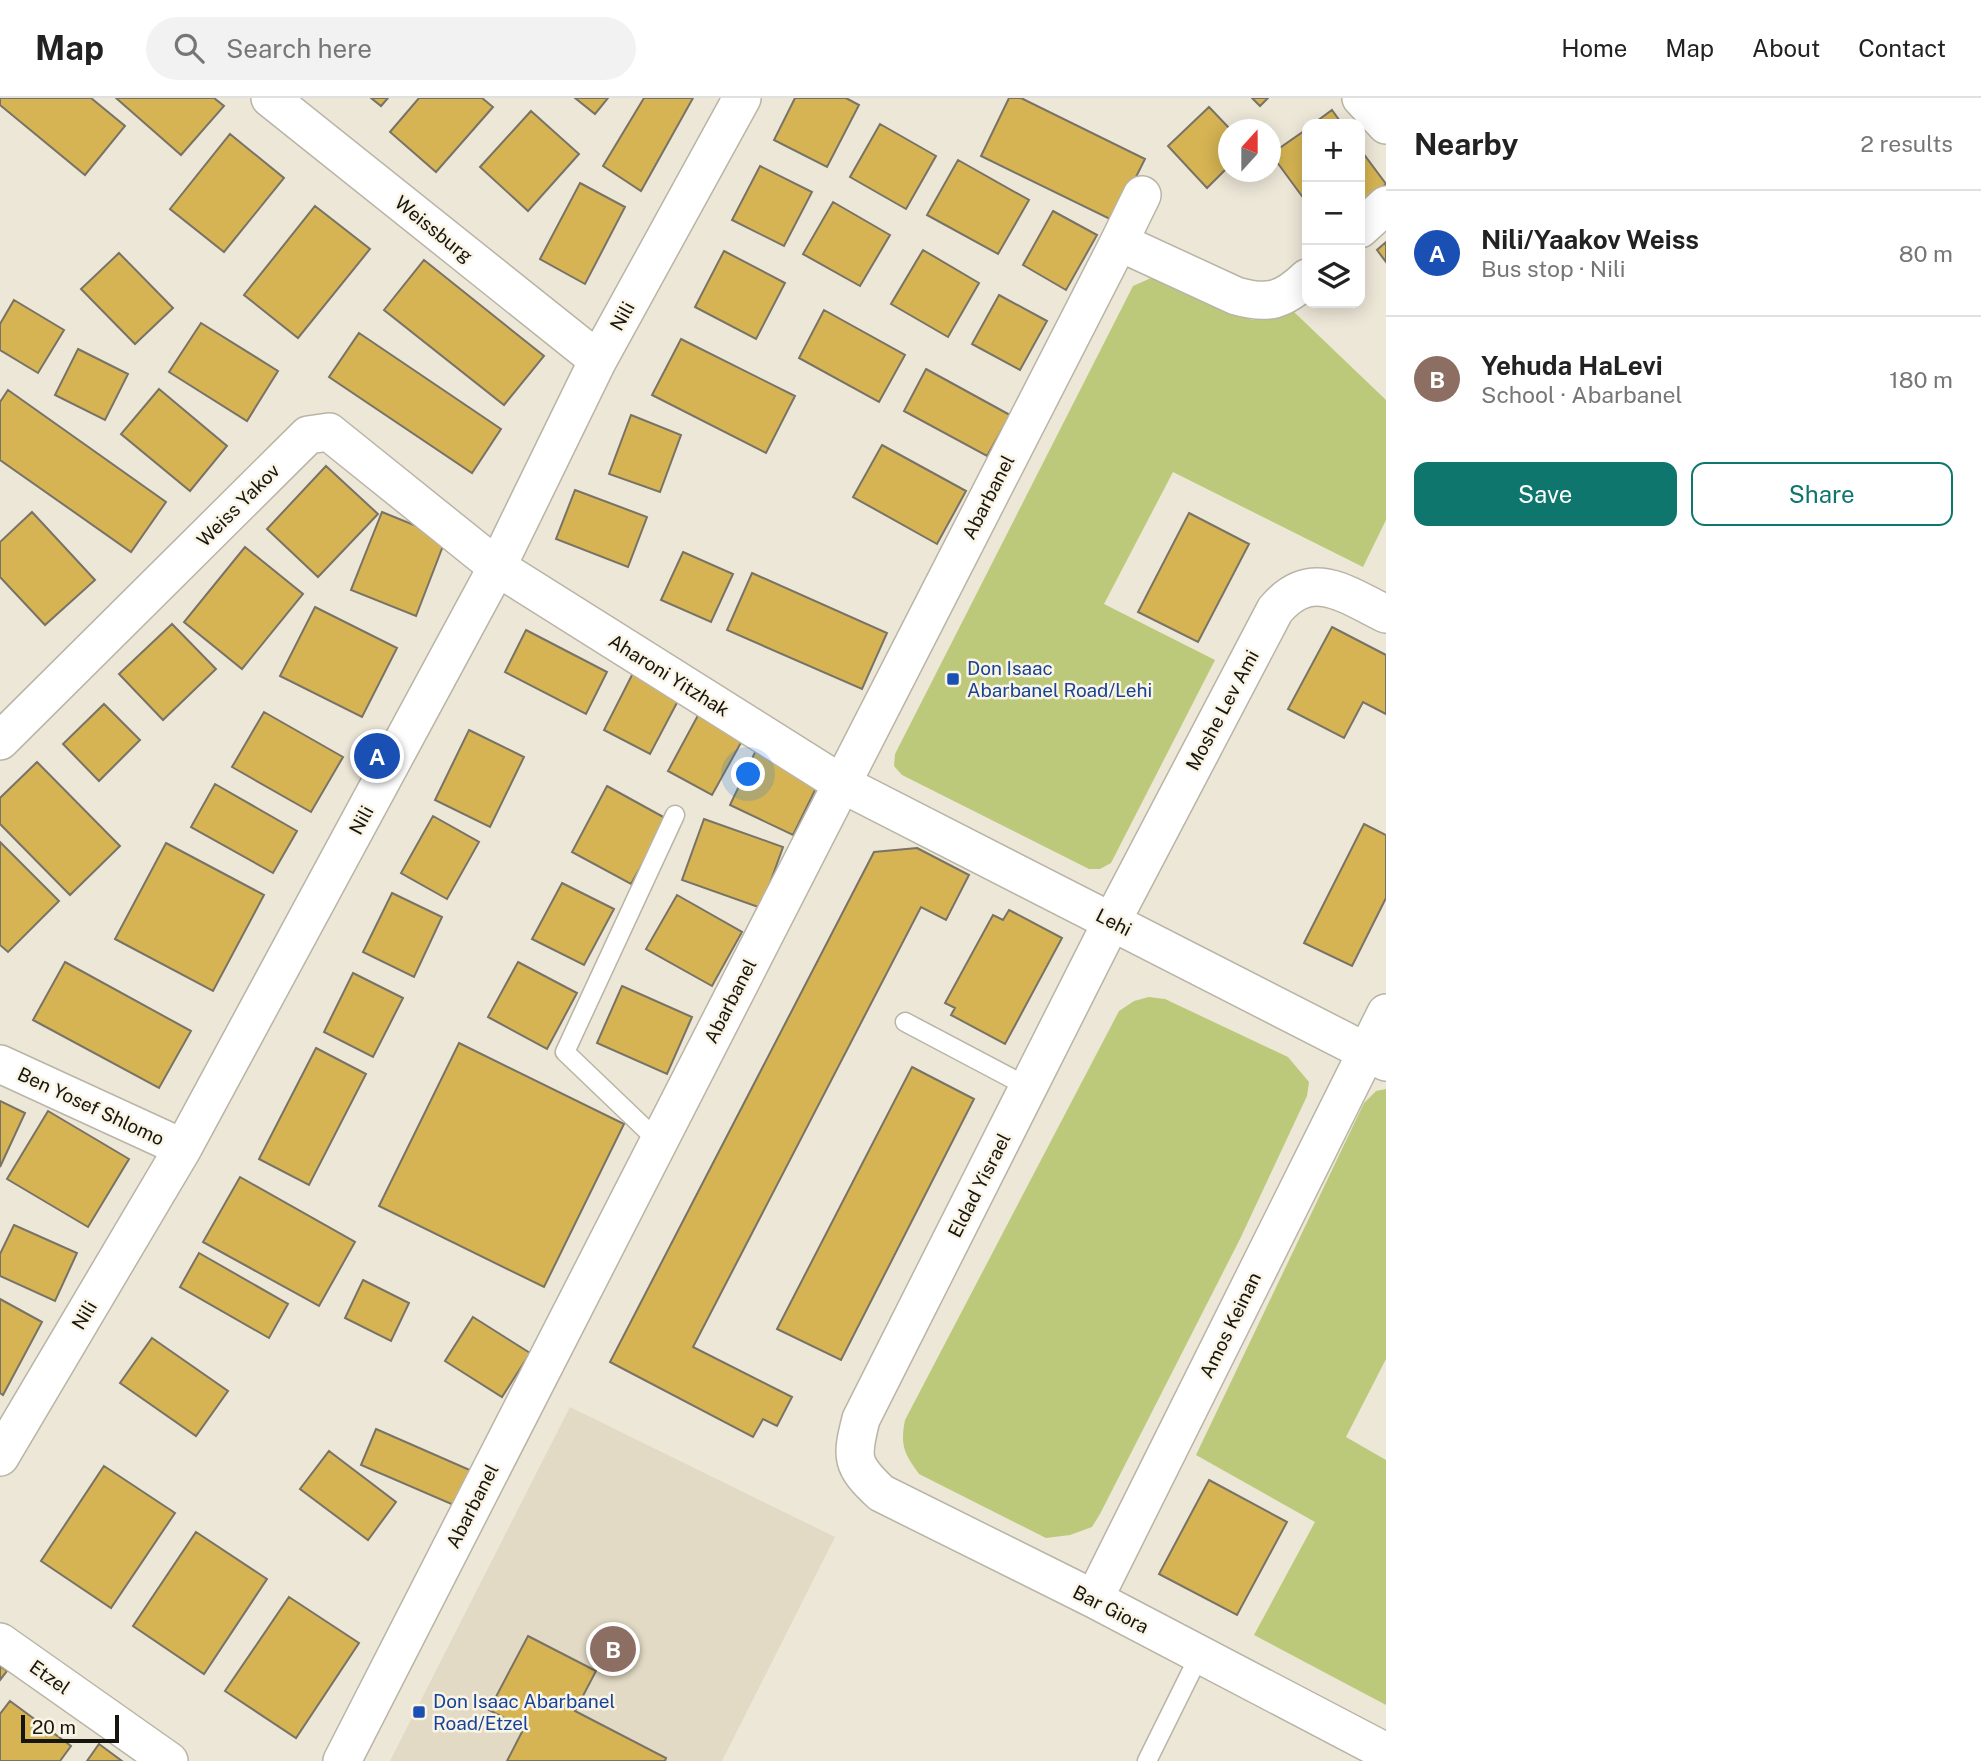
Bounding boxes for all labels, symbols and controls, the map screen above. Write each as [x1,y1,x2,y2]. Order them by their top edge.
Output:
search box [146,17,636,80]
text: Map [35,29,104,67]
icon: search [170,29,208,67]
text: Search here [226,33,372,64]
text: Home [1561,34,1627,62]
text: Map [1665,34,1714,62]
text: About [1752,34,1820,62]
text: Contact [1858,34,1946,62]
north arrow [1218,119,1281,182]
map controls [1302,119,1365,308]
button: + [1302,119,1365,182]
text: Nearby [1414,126,1518,162]
text: 2 results [1860,130,1953,157]
button: − [1302,182,1365,245]
street label: Weissburg [391,191,477,267]
text: Nili/Yaakov Weiss [1481,224,1699,255]
text: A [1429,240,1445,267]
text: 80 m [1899,240,1953,267]
button: layers [1302,245,1365,308]
text: Bus stop · Nili [1481,255,1626,282]
street label: Nili [605,298,639,334]
text: Yehuda HaLevi [1481,350,1663,381]
text: B [1429,366,1445,393]
text: 180 m [1889,366,1953,393]
text: School · Abarbanel [1481,381,1682,408]
street label: Abarbanel [957,451,1019,543]
street label: Weiss Yakov [192,459,284,551]
button: Save [1414,462,1677,526]
button: Share [1691,462,1953,526]
street label: Aharoni Yitzhak [605,629,733,721]
street label: Moshe Lev Ami [1181,646,1263,774]
place label: Don Isaac Abarbanel Road/Lehi [967,657,1152,701]
marker: Don Isaac Abarbanel Road/Lehi [945,671,961,687]
pin: A [354,730,400,782]
your location [731,757,765,791]
street label: Nili [344,802,378,838]
street label: Lehi [1093,904,1135,940]
street label: Abarbanel [699,955,761,1047]
street label: Ben Yosef Shlomo [14,1062,168,1150]
street label: Eldad Yisrael [943,1129,1015,1241]
street label: Amos Keinan [1195,1268,1265,1382]
street label: Nili [67,1297,101,1333]
street label: Abarbanel [441,1460,503,1552]
street label: Bar Giora [1069,1581,1153,1637]
pin: B [590,1623,636,1675]
street label: Etzel [26,1655,74,1699]
place label: Don Isaac Abarbanel Road/Etzel [433,1690,615,1734]
marker: Don Isaac Abarbanel Road/Etzel [411,1704,427,1720]
scale bar [21,1712,119,1744]
text: 20 m [32,1716,76,1738]

